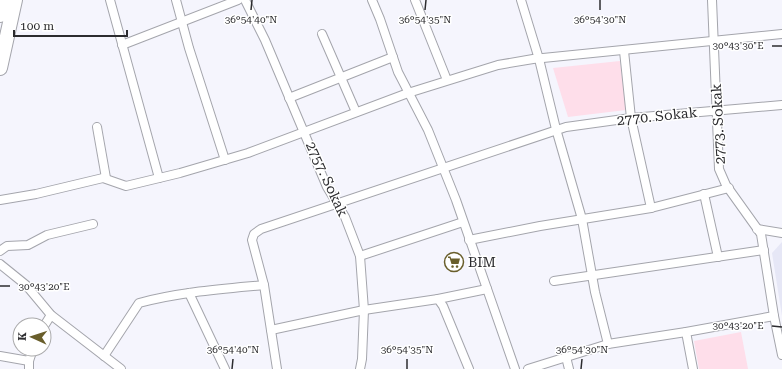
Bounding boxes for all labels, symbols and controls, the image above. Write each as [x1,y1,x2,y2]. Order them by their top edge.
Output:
scale bar [14,12,127,38]
text: 36°54'40"N [225,14,277,25]
text: 36°54'35"N [399,14,451,25]
text: 36°54'30"N [574,14,626,25]
text: 100 m [20,19,54,33]
text: 30°43'30"E [712,40,764,51]
street label: 2773. Sokak [708,83,728,165]
street label: 2770. Sokak [616,104,698,128]
street label: 2757. Sokak [303,139,351,219]
supermarket icon: BIM [443,251,465,273]
place label: BIM [468,254,496,270]
text: 30°43'20"E [18,281,70,292]
north arrow [12,317,52,357]
text: 30°43'20"E [712,320,764,331]
text: K [16,331,29,341]
text: 36°54'40"N [207,344,259,355]
text: 36°54'35"N [381,344,433,355]
text: 36°54'30"N [556,344,608,355]

